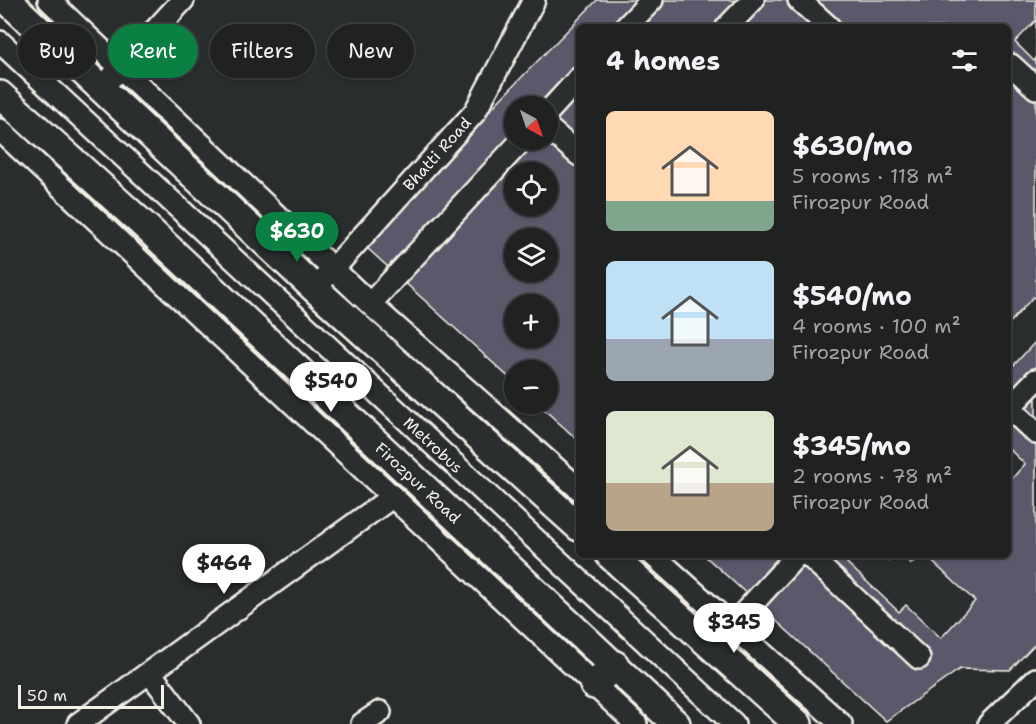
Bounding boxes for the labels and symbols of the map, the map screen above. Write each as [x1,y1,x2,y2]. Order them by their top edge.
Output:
north arrow [504,96,558,150]
street label: Bhatti Road [398,113,476,195]
pin: $630 [261,212,333,263]
pin: $540 [295,362,367,413]
street label: Metrobus [399,412,467,478]
street label: Firozpur Road [371,438,465,528]
pin: $464 [188,544,260,595]
pin: $345 [698,603,770,654]
scale bar [18,682,164,710]

